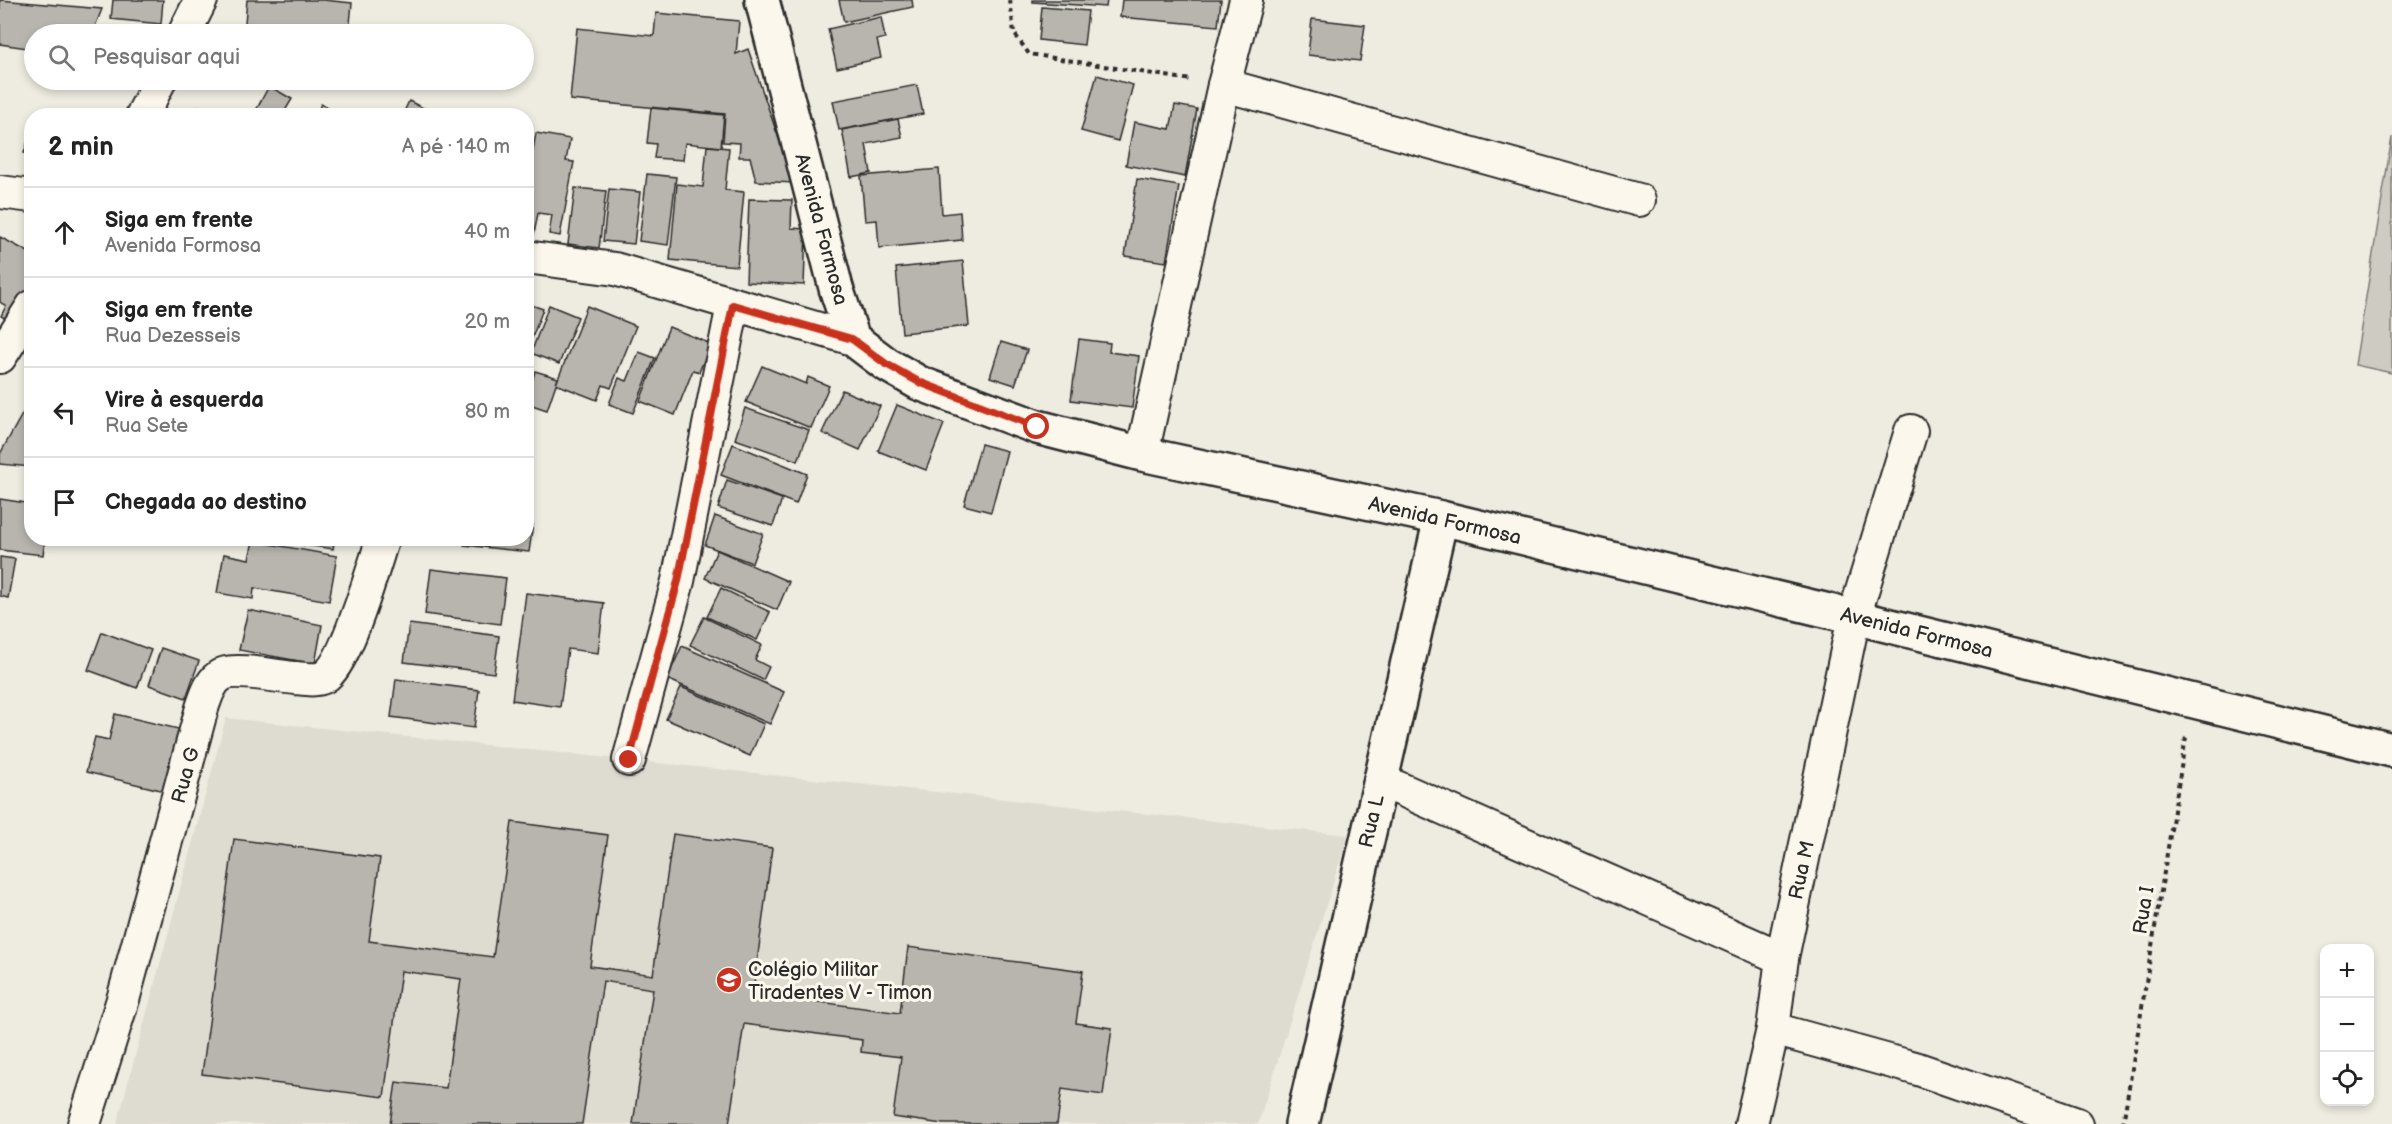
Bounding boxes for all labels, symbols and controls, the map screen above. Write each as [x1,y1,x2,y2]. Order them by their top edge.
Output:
search box [24,24,534,90]
icon: search [45,41,78,74]
text: Pesquisar aqui [93,44,240,71]
text: 2 min [48,132,114,163]
text: A pé · 140 m [402,135,510,159]
street label: Avenida Formosa [789,151,853,308]
text: Siga em frente [105,207,253,234]
icon: ahead [48,216,81,249]
text: 40 m [464,220,510,244]
text: Avenida Formosa [105,234,261,258]
text: Siga em frente [105,297,253,324]
icon: ahead [48,306,81,339]
text: 20 m [465,310,510,334]
text: Rua Dezesseis [105,324,241,348]
text: Vire à esquerda [105,387,264,414]
icon: left [48,396,81,429]
text: 80 m [465,400,510,424]
route start [1023,413,1049,439]
text: Rua Sete [105,414,188,438]
icon: arrive [48,486,81,519]
text: Chegada ao destino [105,489,307,516]
street label: Avenida Formosa [1366,492,1524,550]
street label: Avenida Formosa [1838,602,1995,663]
street label: Rua G [167,745,205,806]
route end [615,746,641,772]
street label: Rua L [1354,792,1390,850]
street label: Rua M [1784,839,1820,902]
street label: Rua I [2128,884,2160,936]
map controls [2320,944,2374,1106]
button: + [2320,944,2374,998]
place label: Colégio Militar Tiradentes V - Timon [748,958,932,1005]
school or university icon: Colégio Militar Tiradentes V - Timon [714,965,744,995]
button: − [2320,998,2374,1052]
button: locate [2320,1052,2374,1106]

